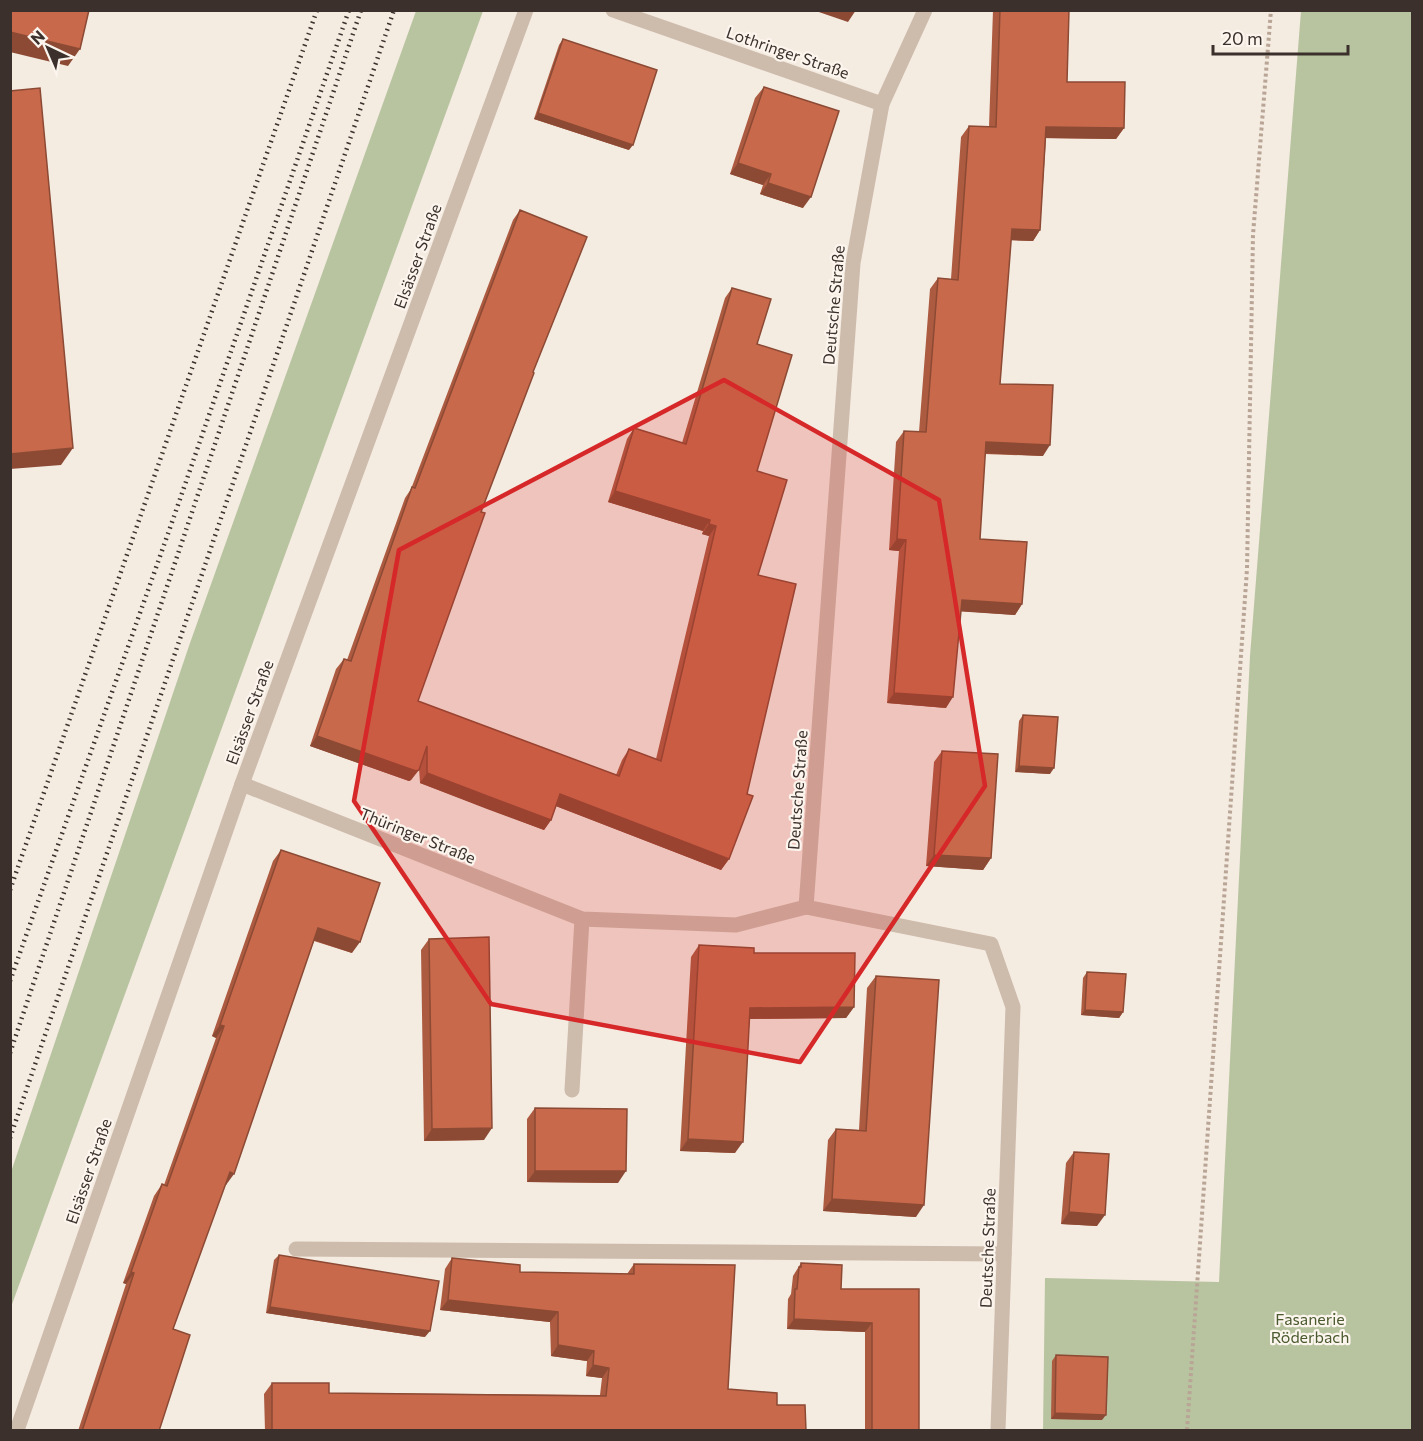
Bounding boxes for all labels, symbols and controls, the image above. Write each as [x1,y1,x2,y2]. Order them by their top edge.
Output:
north arrow [18,18,78,78]
scale bar [1213,18,1348,56]
street label: Lothringer Straße [724,22,852,82]
text: N [26,26,48,48]
text: 20 m [1222,27,1263,49]
street label: Elsässer Straße [389,201,445,311]
street label: Deutsche Straße [818,244,848,366]
street label: Elsässer Straße [221,657,277,767]
street label: Deutsche Straße [783,729,811,851]
street label: Thüringer Straße [357,803,479,867]
street label: Elsässer Straße [61,1116,115,1226]
street label: Deutsche Straße [975,1188,999,1308]
park label: Fasanerie Röderbach [1271,1309,1349,1346]

